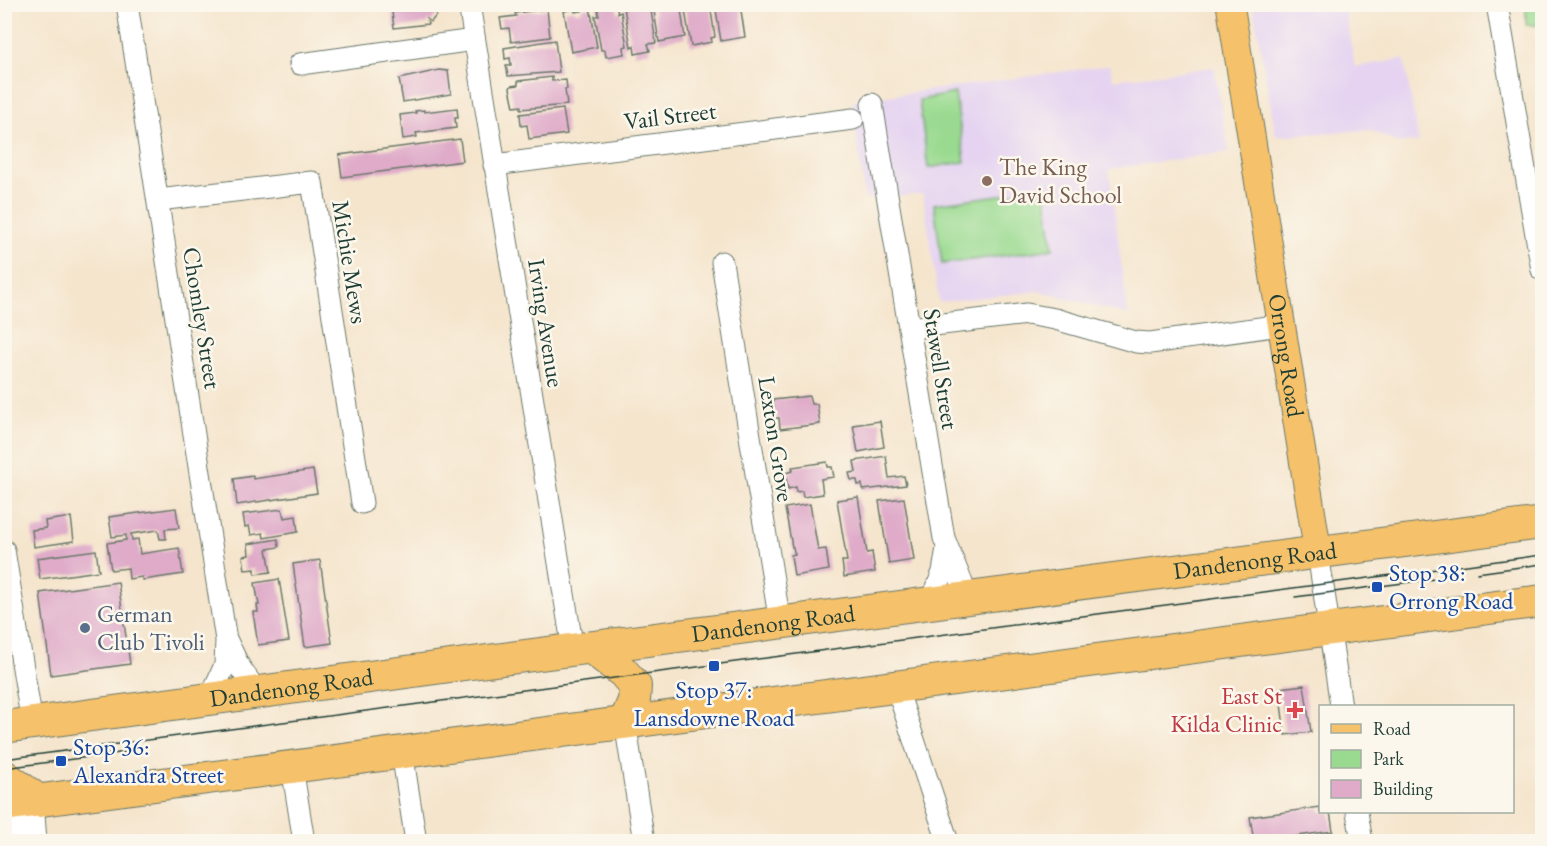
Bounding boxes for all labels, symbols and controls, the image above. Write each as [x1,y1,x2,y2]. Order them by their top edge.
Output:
street label: Vail Street [622,94,718,137]
place label: The King David School [999,151,1122,210]
marker: The King David School [980,174,994,188]
street label: Michie Mews [325,198,376,326]
street label: Chomley Street [176,245,229,391]
street label: Irving Avenue [521,257,572,389]
street label: Orrong Road [1262,292,1312,420]
street label: Stawell Street [917,306,966,432]
street label: Lexton Grove [751,374,802,504]
street label: Dandenong Road [1171,534,1339,586]
place label: Stop 38: Orrong Road [1389,557,1514,616]
marker: Stop 38: Orrong Road [1370,580,1384,594]
street label: Dandenong Road [689,597,858,649]
place label: German Club Tivoli [97,598,205,657]
marker: German Club Tivoli [78,621,92,635]
marker: Stop 37: Lansdowne Road [707,659,721,673]
street label: Dandenong Road [208,661,376,714]
place label: Stop 37: Lansdowne Road [633,674,795,733]
place label: East St Kilda Clinic [1170,680,1282,739]
marker: East St Kilda Clinic [1286,701,1304,719]
legend [1319,705,1514,813]
text: Road [1373,717,1412,740]
place label: Stop 36: Alexandra Street [72,731,224,790]
text: Park [1373,747,1404,770]
marker: Stop 36: Alexandra Street [54,754,68,768]
text: Building [1373,777,1433,800]

